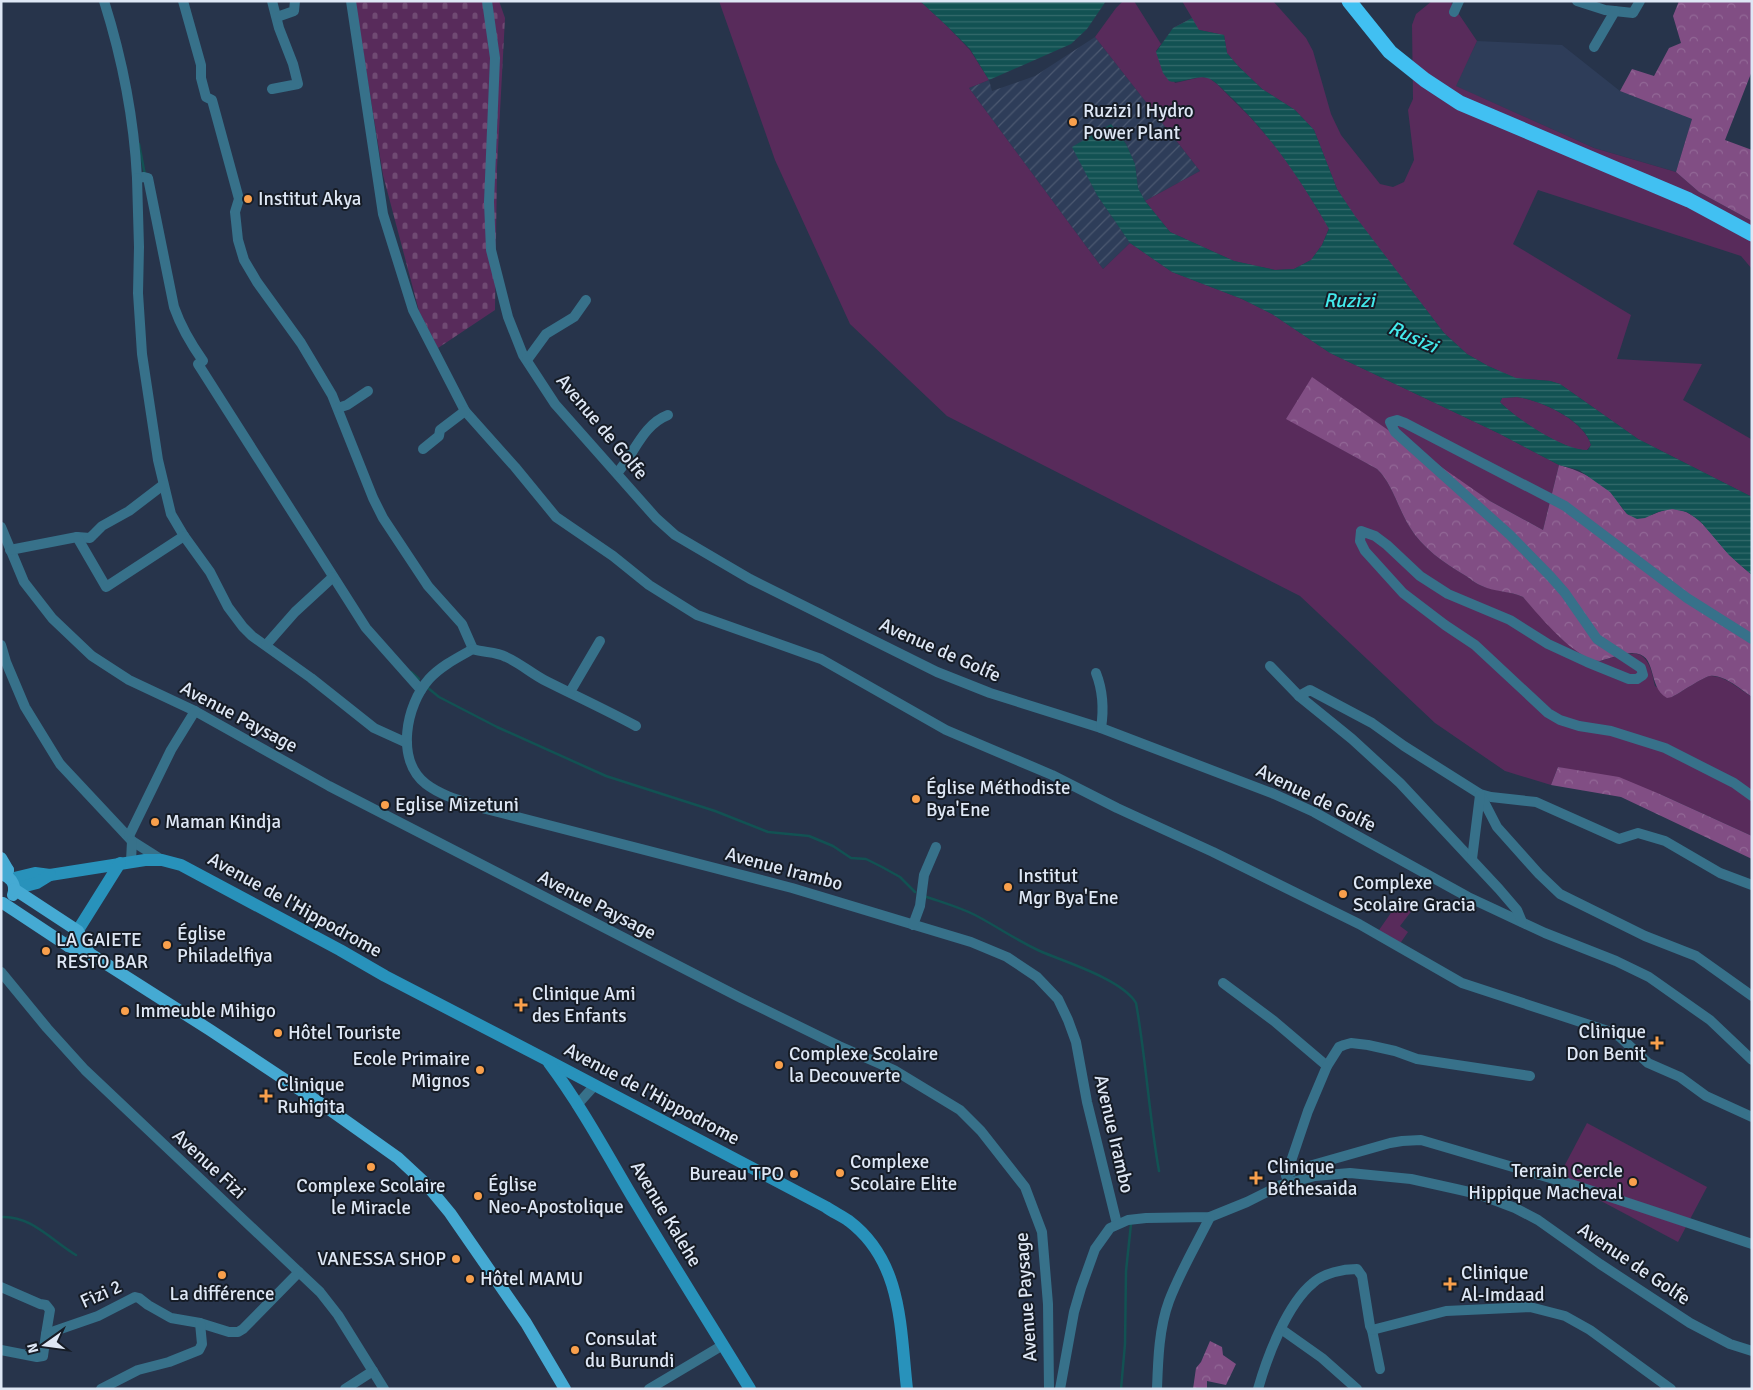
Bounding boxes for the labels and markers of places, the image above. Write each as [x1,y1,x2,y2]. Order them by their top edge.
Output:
place label: Ruzizi I Hydro Power Plant [1083,99,1194,145]
marker: Ruzizi I Hydro Power Plant [1067,116,1079,128]
place label: Institut Akya [258,187,361,211]
marker: Institut Akya [242,193,254,205]
place label: Église Méthodiste Bya'Ene [926,776,1070,822]
place label: Eglise Mizetuni [395,793,519,817]
marker: Église Méthodiste Bya'Ene [910,793,922,805]
marker: Eglise Mizetuni [379,799,391,811]
place label: Maman Kindja [165,810,281,834]
marker: Maman Kindja [149,816,161,828]
place label: Institut Mgr Bya'Ene [1018,864,1119,910]
place label: Complexe Scolaire Gracia [1353,871,1476,917]
marker: Institut Mgr Bya'Ene [1002,881,1014,893]
marker: Complexe Scolaire Gracia [1337,888,1349,900]
place label: Église Philadelfiya [177,922,273,968]
place label: LA GAIETE RESTO BAR [56,928,148,974]
marker: Église Philadelfiya [161,939,173,951]
marker: LA GAIETE RESTO BAR [40,945,52,957]
place label: Clinique Ami des Enfants [532,982,636,1028]
marker: Clinique Ami des Enfants [514,998,528,1012]
place label: Immeuble Mihigo [135,999,276,1023]
marker: Immeuble Mihigo [119,1005,131,1017]
place label: Clinique Don Benit [1566,1020,1646,1066]
place label: Hôtel Touriste [288,1021,401,1045]
marker: Hôtel Touriste [272,1027,284,1039]
marker: Clinique Don Benit [1650,1036,1664,1050]
place label: Complexe Scolaire la Decouverte [789,1042,938,1088]
place label: Ecole Primaire Mignos [353,1047,470,1093]
marker: Complexe Scolaire la Decouverte [773,1059,785,1071]
marker: Ecole Primaire Mignos [474,1064,486,1076]
place label: Clinique Ruhigita [277,1073,345,1119]
marker: Clinique Ruhigita [259,1089,273,1103]
place label: Complexe Scolaire Elite [850,1150,957,1196]
place label: Clinique Béthesaida [1267,1155,1357,1201]
place label: Terrain Cercle Hippique Macheval [1468,1159,1623,1205]
marker: Complexe Scolaire le Miracle [365,1161,377,1173]
place label: Bureau TPO [689,1162,784,1186]
marker: Complexe Scolaire Elite [834,1167,846,1179]
marker: Bureau TPO [788,1168,800,1180]
marker: Clinique Béthesaida [1249,1171,1263,1185]
place label: Église Neo-Apostolique [488,1173,624,1219]
place label: Complexe Scolaire le Miracle [296,1174,446,1220]
marker: Terrain Cercle Hippique Macheval [1627,1176,1639,1188]
marker: Église Neo-Apostolique [472,1190,484,1202]
place label: VANESSA SHOP [317,1247,446,1271]
marker: VANESSA SHOP [450,1253,462,1265]
place label: Clinique Al-Imdaad [1461,1261,1545,1307]
place label: Hôtel MAMU [480,1267,583,1291]
marker: La différence [216,1269,228,1281]
marker: Hôtel MAMU [464,1273,476,1285]
marker: Clinique Al-Imdaad [1443,1277,1457,1291]
place label: La différence [170,1282,274,1306]
place label: Consulat du Burundi [585,1327,674,1373]
marker: Consulat du Burundi [569,1344,581,1356]

